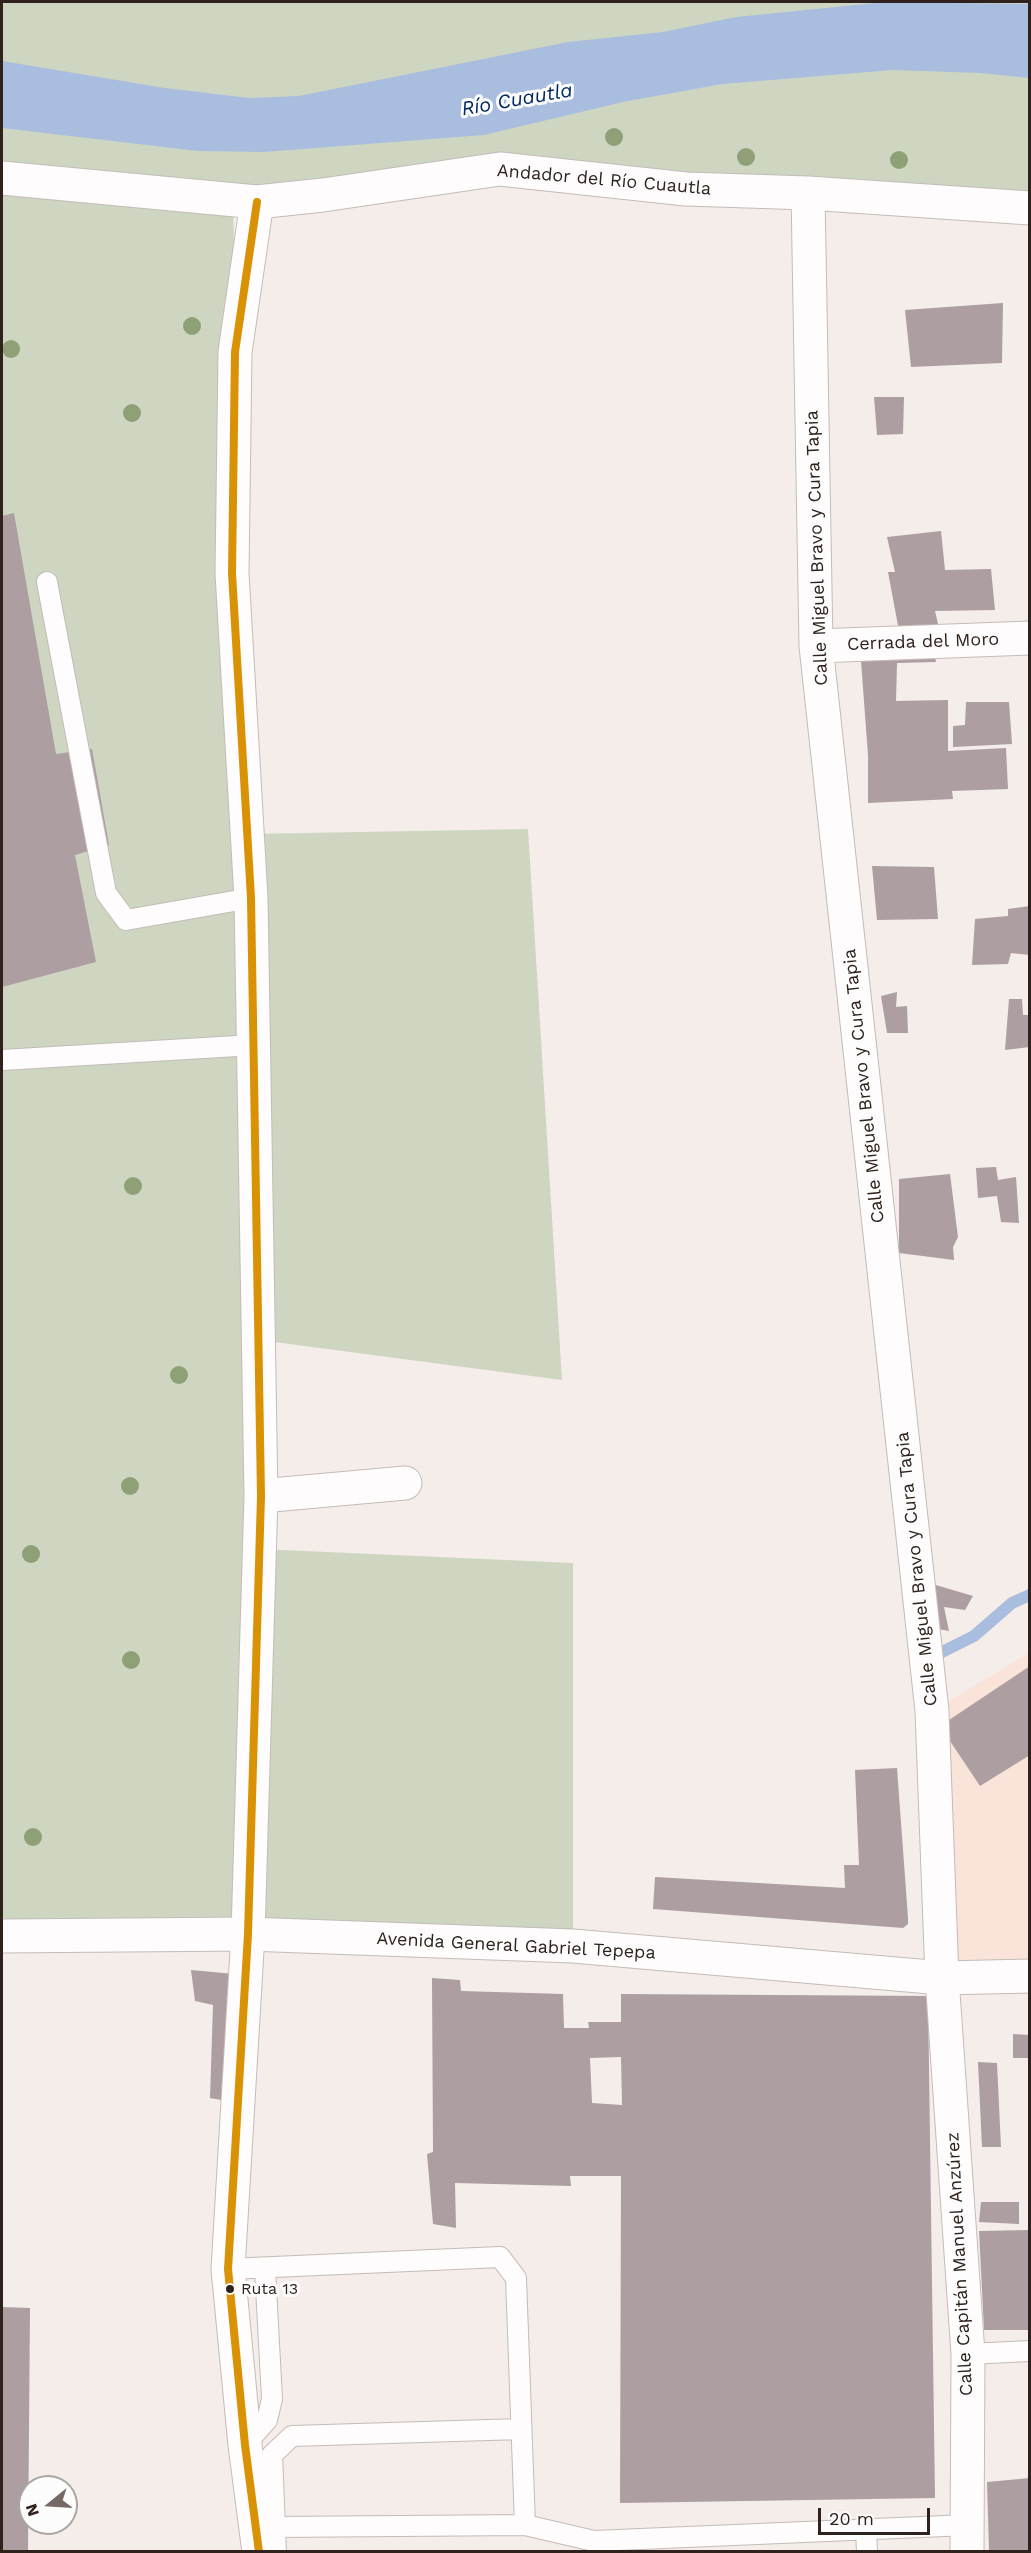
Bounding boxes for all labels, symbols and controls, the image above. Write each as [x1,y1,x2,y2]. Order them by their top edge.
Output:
water label: Río Cuautla [460,78,574,122]
street label: Andador del Río Cuautla [496,160,712,200]
street label: Calle Miguel Bravo y Cura Tapia [801,410,833,686]
street label: Cerrada del Moro [847,629,999,655]
street label: Calle Miguel Bravo y Cura Tapia [839,948,889,1224]
street label: Calle Miguel Bravo y Cura Tapia [892,1431,942,1707]
street label: Avenida General Gabriel Tepepa [376,1928,656,1964]
street label: Calle Capitán Manuel Anzúrez [942,2132,978,2396]
place label: Ruta 13 [241,2279,298,2299]
marker: Ruta 13 [224,2283,236,2295]
north arrow [18,2475,78,2535]
scale bar [821,2496,934,2534]
text: N [21,2502,43,2519]
text: 20 m [829,2508,874,2529]

